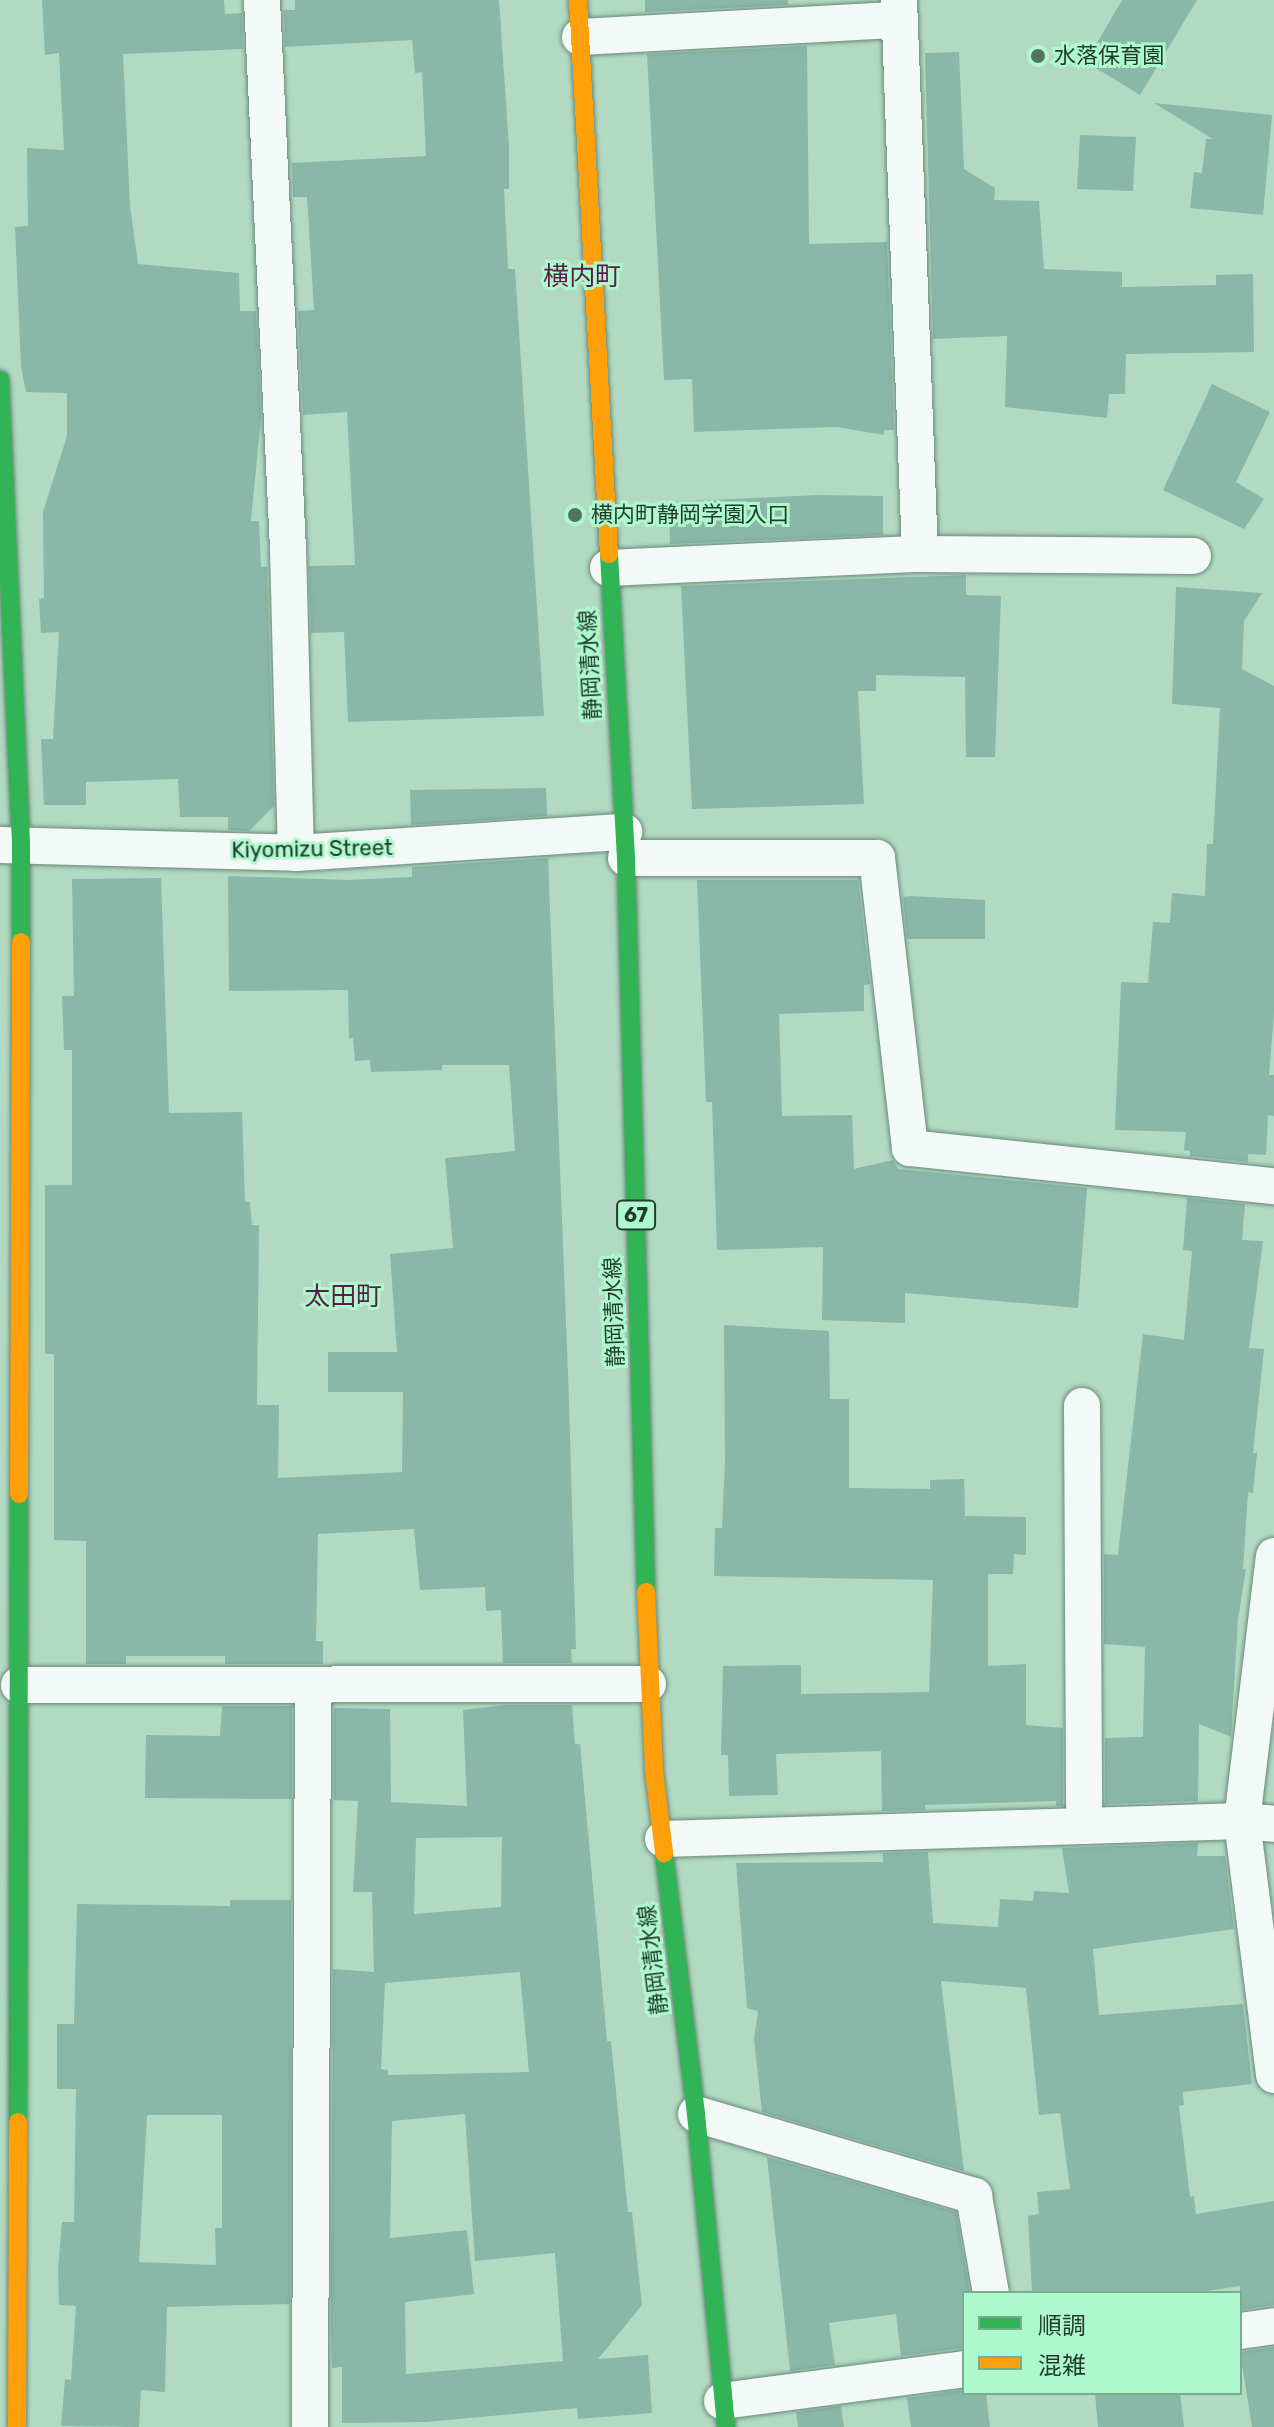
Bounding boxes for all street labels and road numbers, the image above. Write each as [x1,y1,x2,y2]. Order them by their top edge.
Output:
street label: 静岡清水線 [574,609,606,721]
street label: Kiyomizu Street [231,834,393,864]
road number: 67 [616,1199,656,1231]
street label: 静岡清水線 [599,1257,629,1367]
street label: 静岡清水線 [633,1904,673,2016]

